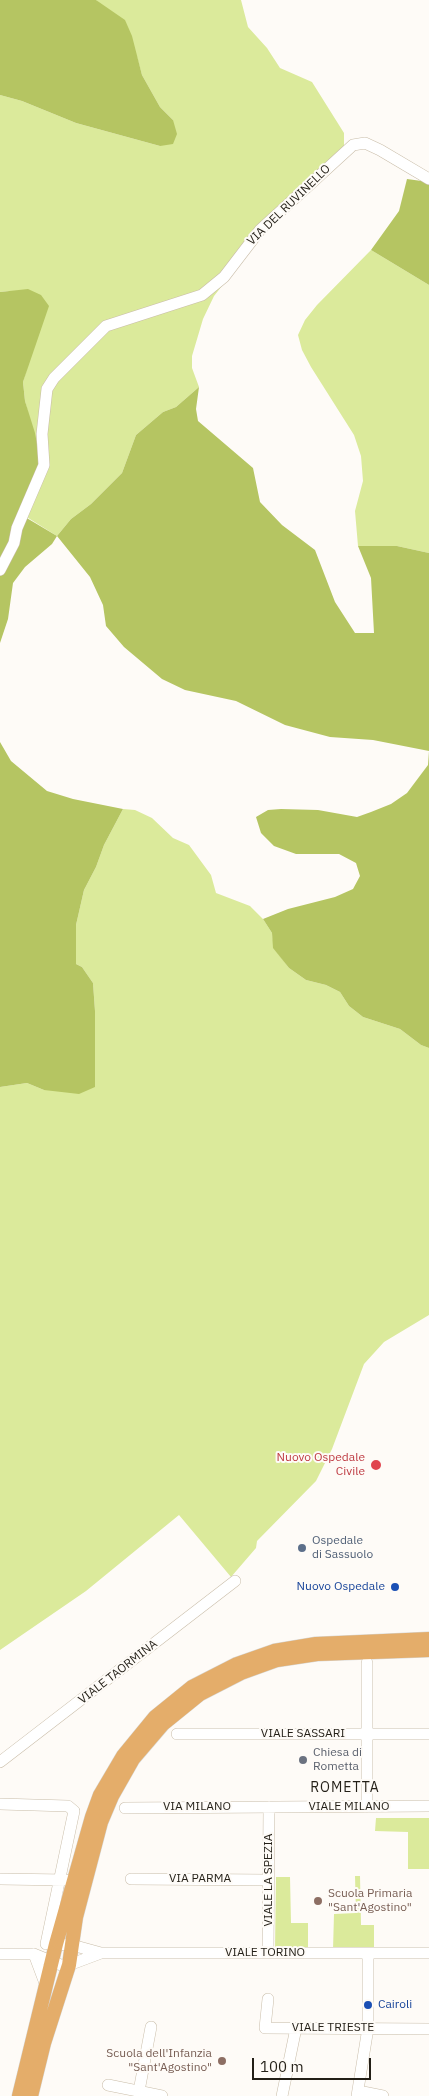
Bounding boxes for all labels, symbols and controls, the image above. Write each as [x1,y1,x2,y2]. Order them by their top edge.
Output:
street label: VIA DEL RUVINELLO [244,162,334,248]
place label: Nuovo Ospedale Civile [277,1451,365,1479]
marker: Nuovo Ospedale Civile [369,1458,383,1472]
place label: Ospedale di Sassuolo [312,1534,373,1562]
marker: Ospedale di Sassuolo [296,1542,308,1554]
place label: Nuovo Ospedale [297,1580,385,1594]
marker: Nuovo Ospedale [389,1581,401,1593]
street label: VIALE TAORMINA [76,1637,160,1707]
street label: VIALE SASSARI [261,1727,345,1741]
place label: Chiesa di Rometta [313,1746,362,1774]
marker: Chiesa di Rometta [297,1754,309,1766]
district label: ROMETTA [309,1780,381,1796]
street label: VIA MILANO [163,1800,231,1814]
street label: VIALE MILANO [308,1800,390,1814]
street label: VIALE LA SPEZIA [262,1833,276,1927]
street label: VIA PARMA [169,1872,231,1886]
place label: Scuola Primaria "Sant'Agostino" [328,1887,412,1915]
marker: Scuola Primaria "Sant'Agostino" [312,1895,324,1907]
street label: VIALE TORINO [225,1946,305,1960]
place label: Cairoli [378,1998,412,2012]
marker: Cairoli [362,1999,374,2011]
street label: VIALE TRIESTE [292,2021,374,2035]
place label: Scuola dell'Infanzia "Sant'Agostino" [106,2047,212,2075]
scale bar [254,2048,373,2080]
marker: Scuola dell'Infanzia "Sant'Agostino" [216,2055,228,2067]
text: 100 m [260,2057,304,2076]

